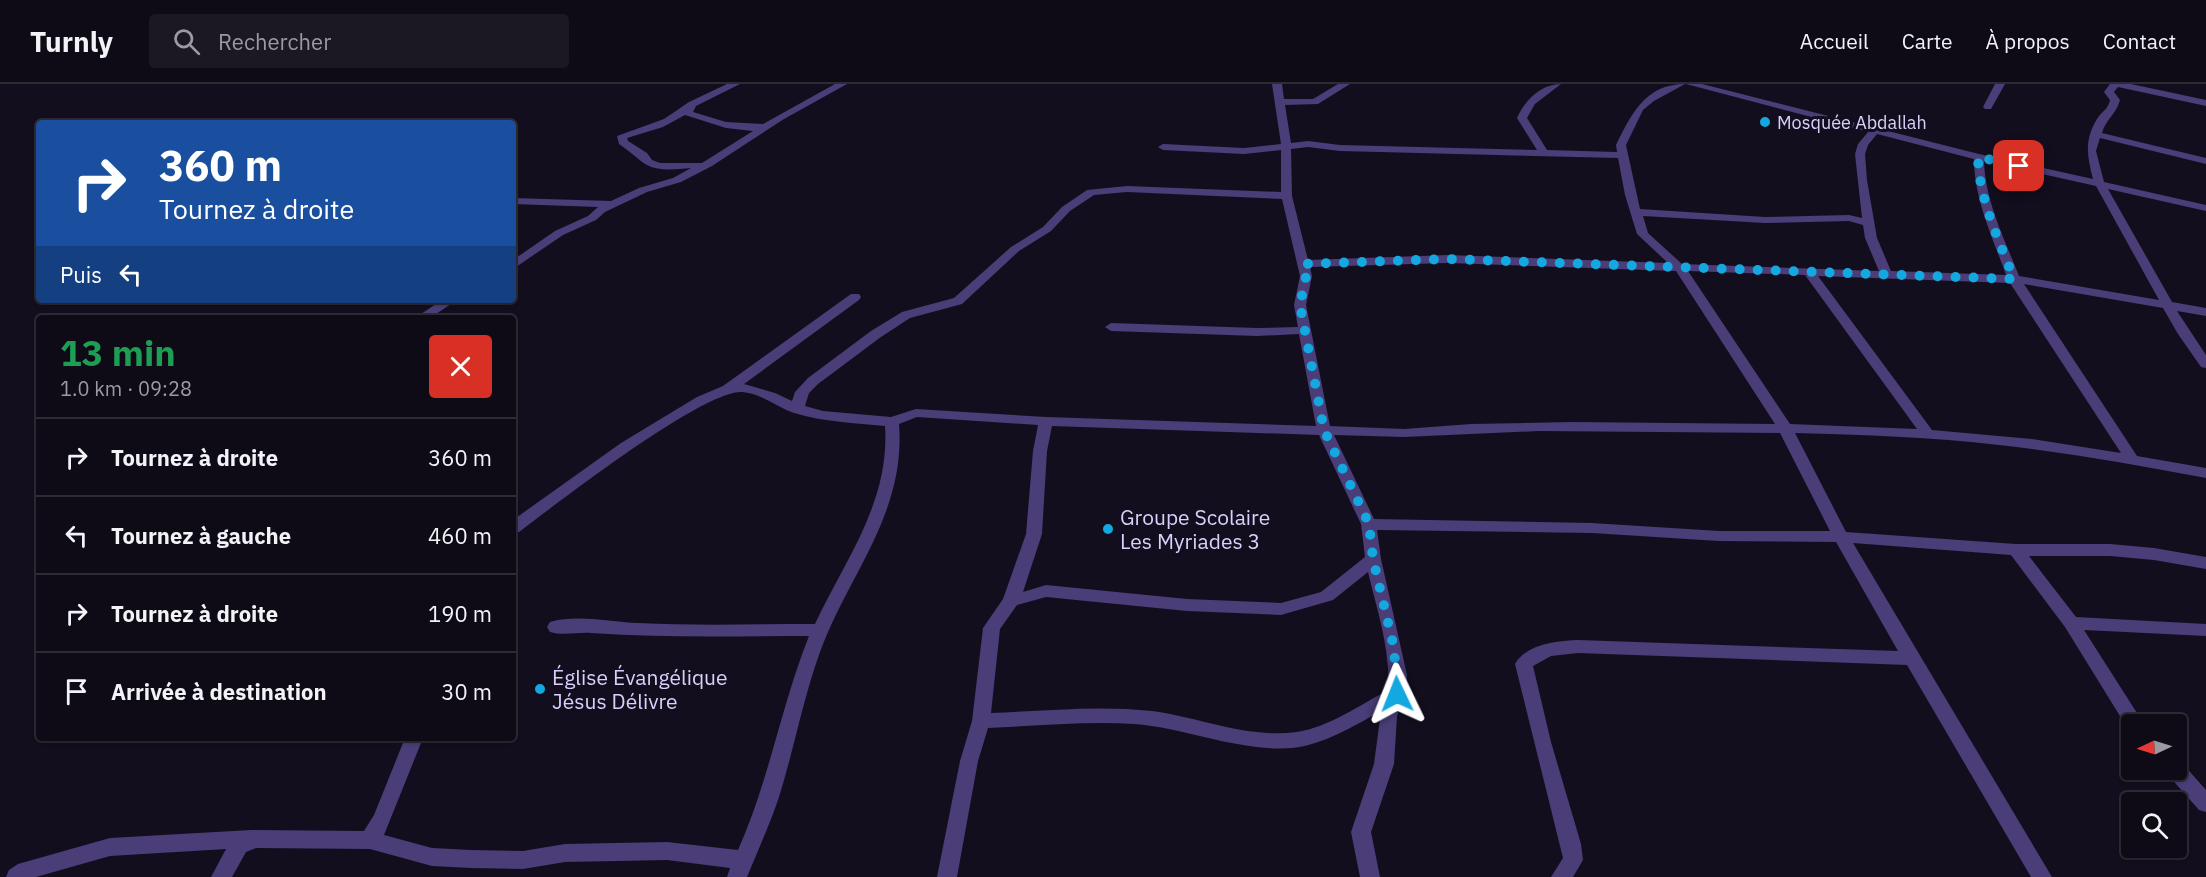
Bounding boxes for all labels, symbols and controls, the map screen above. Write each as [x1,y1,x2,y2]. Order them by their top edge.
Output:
search box [149,14,569,68]
text: Turnly [30,23,113,60]
icon: search [170,25,203,58]
text: Rechercher [218,27,331,56]
text: Accueil [1800,27,1869,55]
text: Carte [1902,27,1953,55]
text: À propos [1986,27,2070,55]
text: Contact [2103,27,2176,55]
place label: Mosquée Abdallah [1777,111,1927,134]
marker: Mosquée Abdallah [1758,115,1772,129]
text: 360 m [159,138,282,193]
pin [1993,140,2044,191]
icon: right [60,144,138,222]
icon: arrive [2002,149,2035,182]
text: Tournez à droite [159,191,354,226]
icon: left [114,258,147,291]
text: Puis [60,260,102,289]
text: 13 min [60,329,176,376]
button: close [429,335,492,398]
text: 1.0 km · 09:28 [60,375,192,402]
icon: right [60,441,93,474]
text: Tournez à droite [111,443,278,472]
text: 360 m [428,443,492,472]
place label: Groupe Scolaire Les Myriades 3 [1120,503,1270,555]
icon: left [60,519,93,552]
text: Tournez à gauche [111,521,291,550]
text: 460 m [428,521,492,550]
marker: Groupe Scolaire Les Myriades 3 [1101,522,1115,536]
icon: right [60,597,93,630]
text: Tournez à droite [111,599,278,628]
text: 190 m [428,599,492,628]
position arrow [1365,662,1429,726]
place label: Église Évangélique Jésus Délivre [552,663,728,715]
icon: arrive [60,675,93,708]
text: Arrivée à destination [111,677,327,706]
text: 30 m [441,677,492,706]
marker: Église Évangélique Jésus Délivre [533,682,547,696]
north arrow [2121,714,2187,780]
map controls [2121,714,2187,858]
button: search [2121,792,2187,858]

